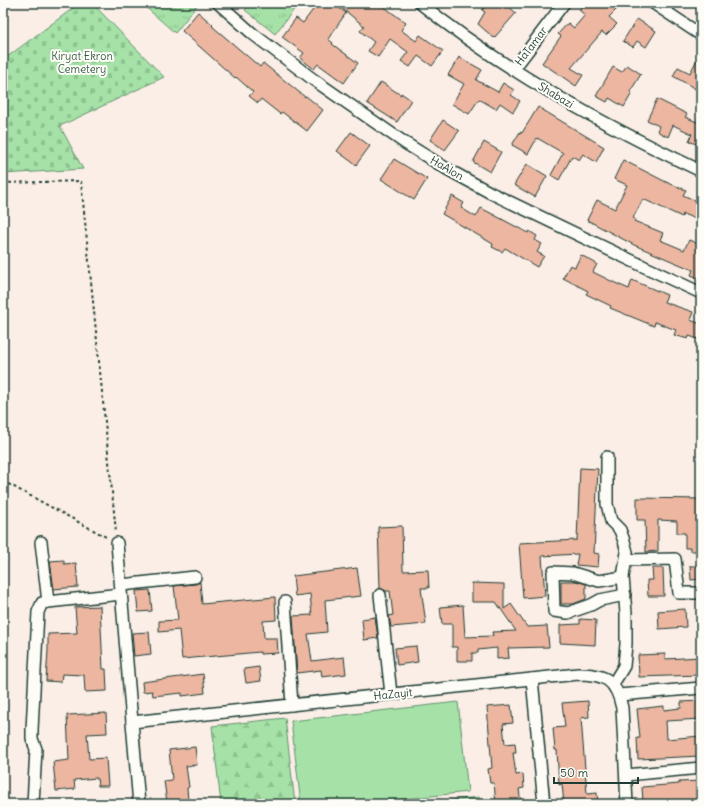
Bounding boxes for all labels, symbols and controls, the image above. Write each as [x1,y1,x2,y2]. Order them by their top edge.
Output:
street label: HaTamar [512,23,550,68]
park label: Kiryat Ekron Cemetery [51,49,113,76]
street label: Shabazi [536,79,576,111]
street label: HaAlon [428,153,466,183]
street label: HaZayit [373,685,413,703]
scale bar [554,759,638,785]
text: 50 m [560,765,589,780]

